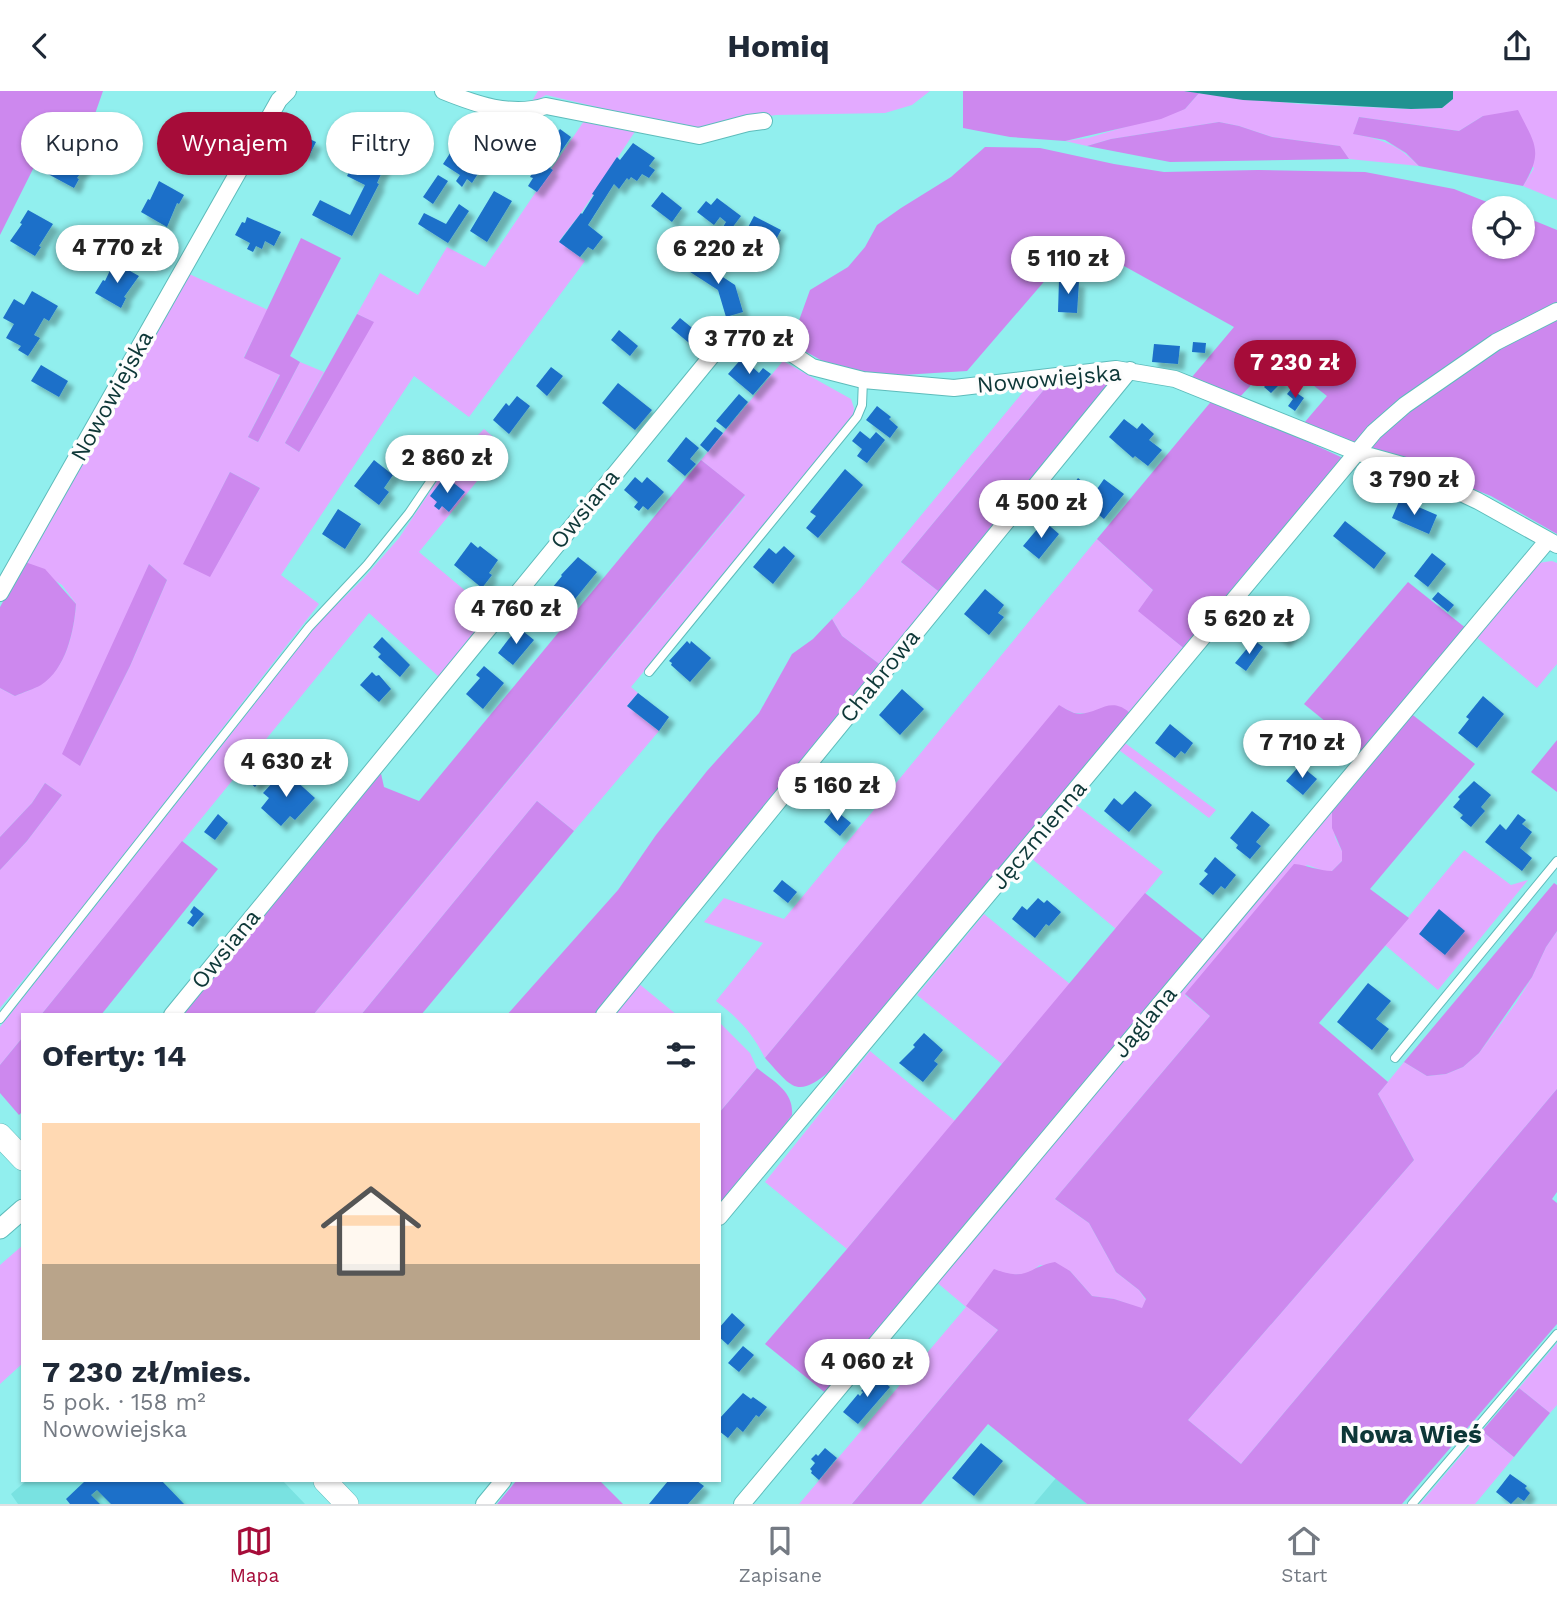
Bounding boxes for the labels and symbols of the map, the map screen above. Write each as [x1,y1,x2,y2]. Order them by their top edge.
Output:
pin: 4 770 zł [45,225,189,285]
pin: 6 220 zł [646,227,790,286]
pin: 5 110 zł [996,237,1140,296]
pin: 3 770 zł [677,317,821,376]
street label: Nowowiejska [65,326,159,466]
pin: 7 230 zł [1223,341,1367,400]
street label: Nowowiejska [976,359,1122,399]
pin: 2 860 zł [375,435,519,495]
pin: 3 790 zł [1342,457,1486,517]
street label: Owsiana [545,464,625,554]
pin: 4 500 zł [969,481,1113,540]
pin: 4 760 zł [444,587,588,646]
pin: 5 620 zł [1177,596,1321,656]
street label: Chabrowa [834,624,926,728]
pin: 7 710 zł [1230,721,1374,780]
pin: 4 630 zł [214,739,358,799]
pin: 5 160 zł [765,763,909,823]
street label: Jęczmienna [986,775,1092,895]
street label: Owsiana [186,904,266,994]
street label: Jaglana [1107,981,1183,1063]
pin: 4 060 zł [795,1339,939,1399]
district label: Nowa Wieś [1340,1419,1482,1449]

